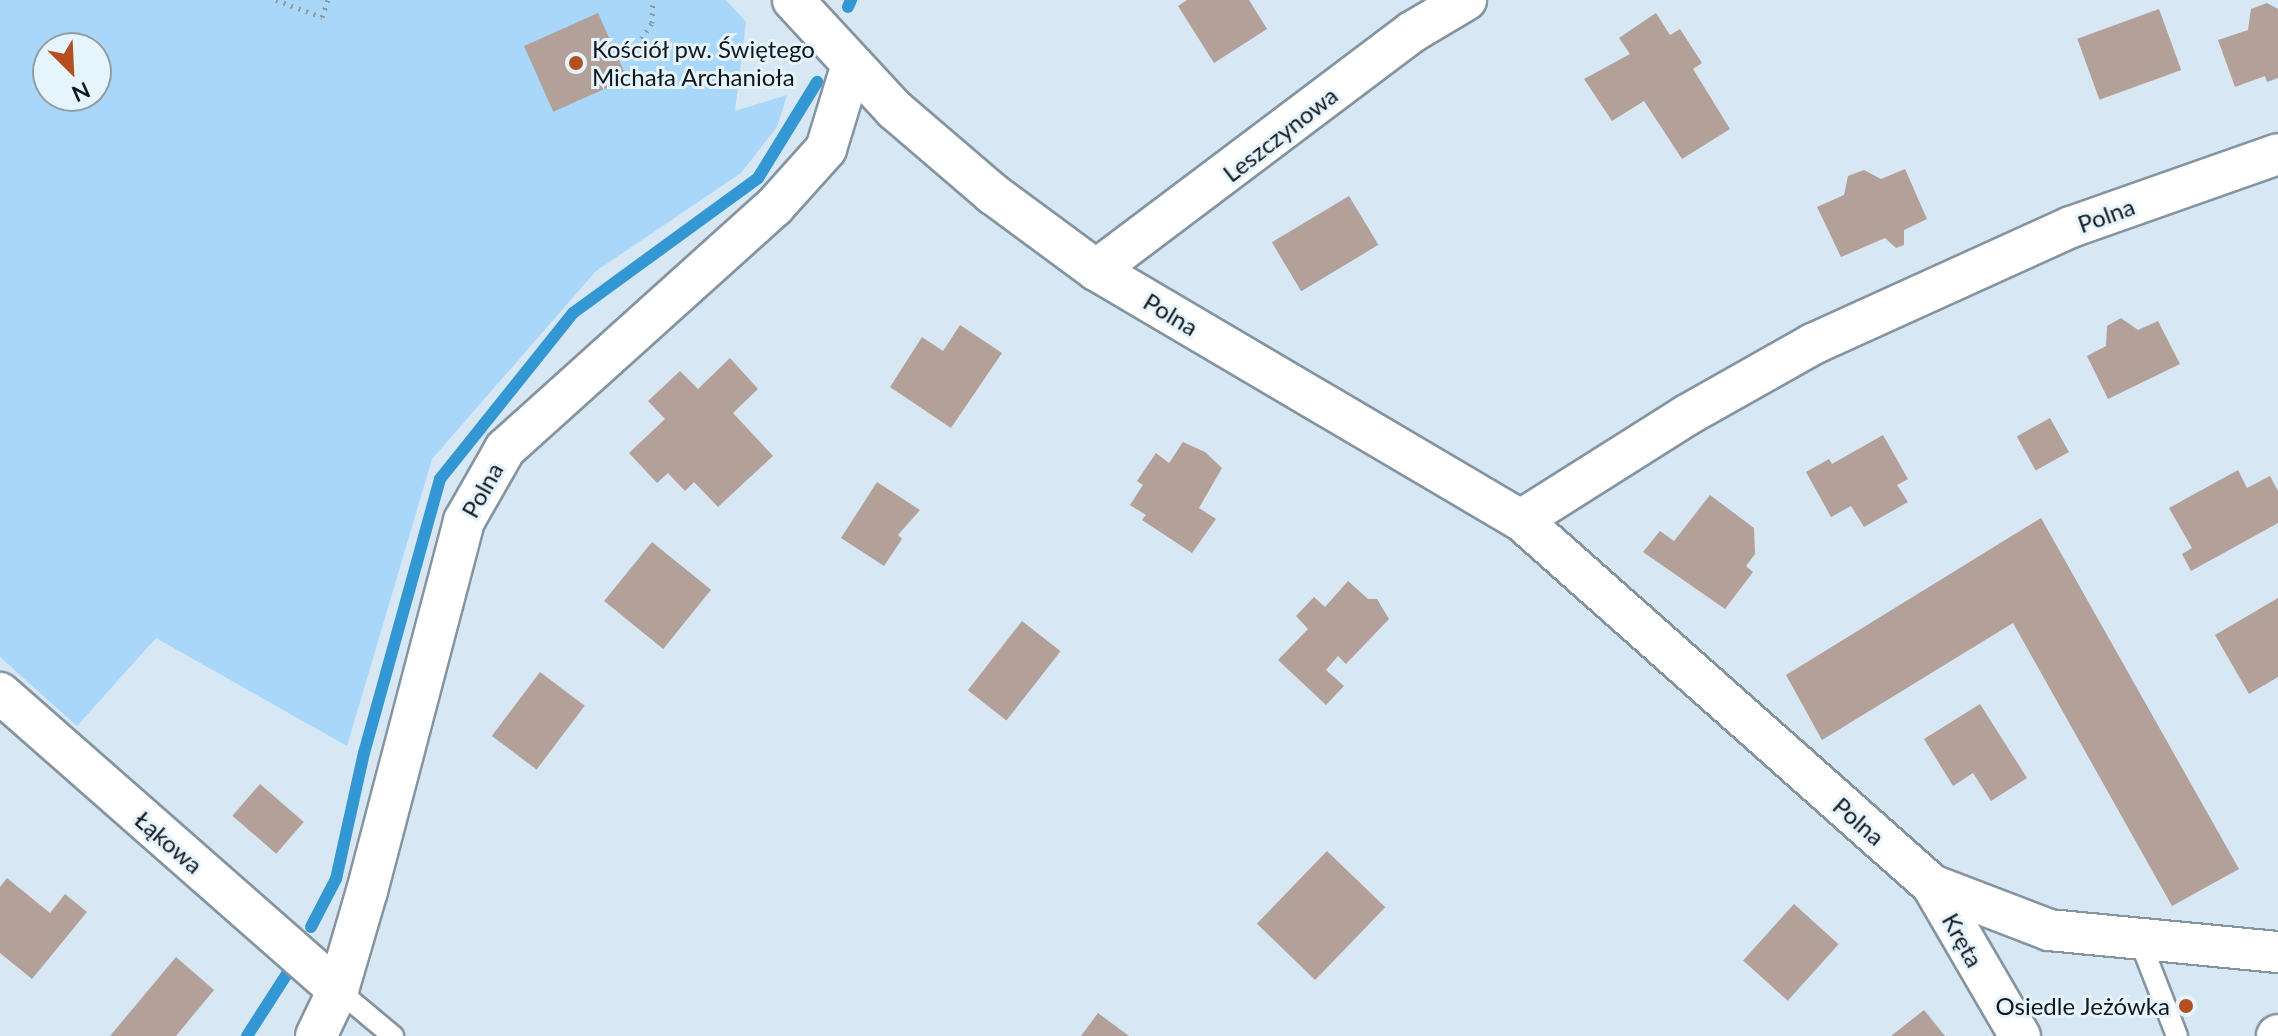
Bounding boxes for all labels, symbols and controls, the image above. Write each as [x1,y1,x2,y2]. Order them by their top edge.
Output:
north arrow [32,32,112,112]
place label: Kościół pw. Świętego Michała Archanioła [592,35,816,91]
marker: Kościół pw. Świętego Michała Archanioła [567,54,585,72]
text: N [68,77,94,108]
street label: Leszczynowa [1217,80,1343,188]
street label: Polna [2074,191,2138,239]
street label: Polna [1139,287,1203,341]
street label: Polna [455,457,509,523]
street label: Polna [1828,791,1890,851]
street label: Łąkowa [129,805,209,879]
street label: Kręta [1937,908,1989,972]
place label: Osiedle Jeżówka [1995,992,2170,1020]
marker: Osiedle Jeżówka [2177,997,2195,1015]

